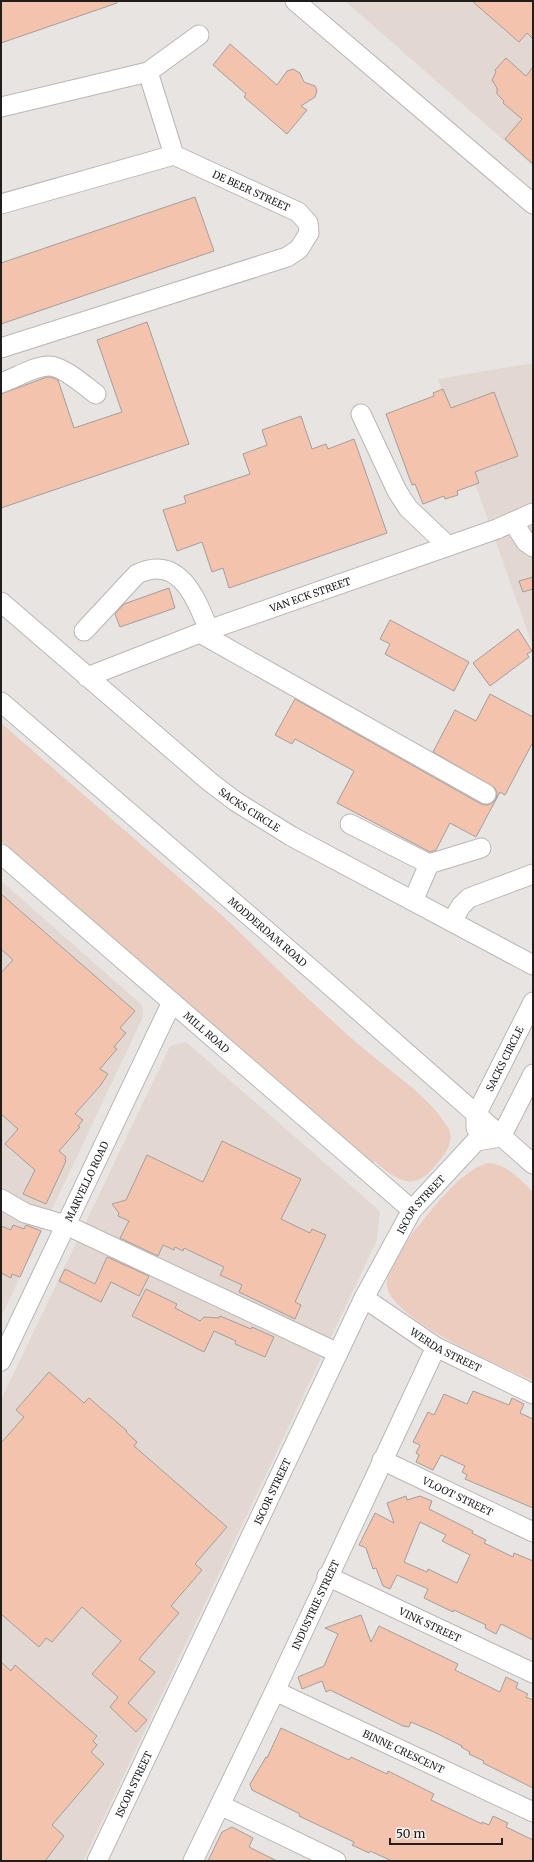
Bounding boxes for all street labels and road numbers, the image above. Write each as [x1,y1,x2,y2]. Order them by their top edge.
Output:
street label: DE BEER STREET [210,168,292,215]
street label: VAN ECK STREET [267,575,352,615]
street label: SACKS CIRCLE [216,785,283,835]
street label: MODDERDAM ROAD [225,895,310,970]
street label: MILL ROAD [181,1009,232,1056]
street label: SACKS CIRCLE [483,1024,527,1094]
street label: MARVELLO ROAD [62,1139,112,1224]
street label: ISCOR STREET [394,1173,448,1236]
street label: WERDA STREET [407,1325,483,1375]
street label: ISCOR STREET [251,1456,294,1527]
street label: VLOOT STREET [419,1474,495,1519]
street label: INDUSTRIE STREET [289,1558,342,1652]
street label: VINK STREET [396,1604,463,1645]
street label: BINNE CRESCENT [361,1727,446,1776]
street label: ISCOR STREET [113,1749,155,1820]

